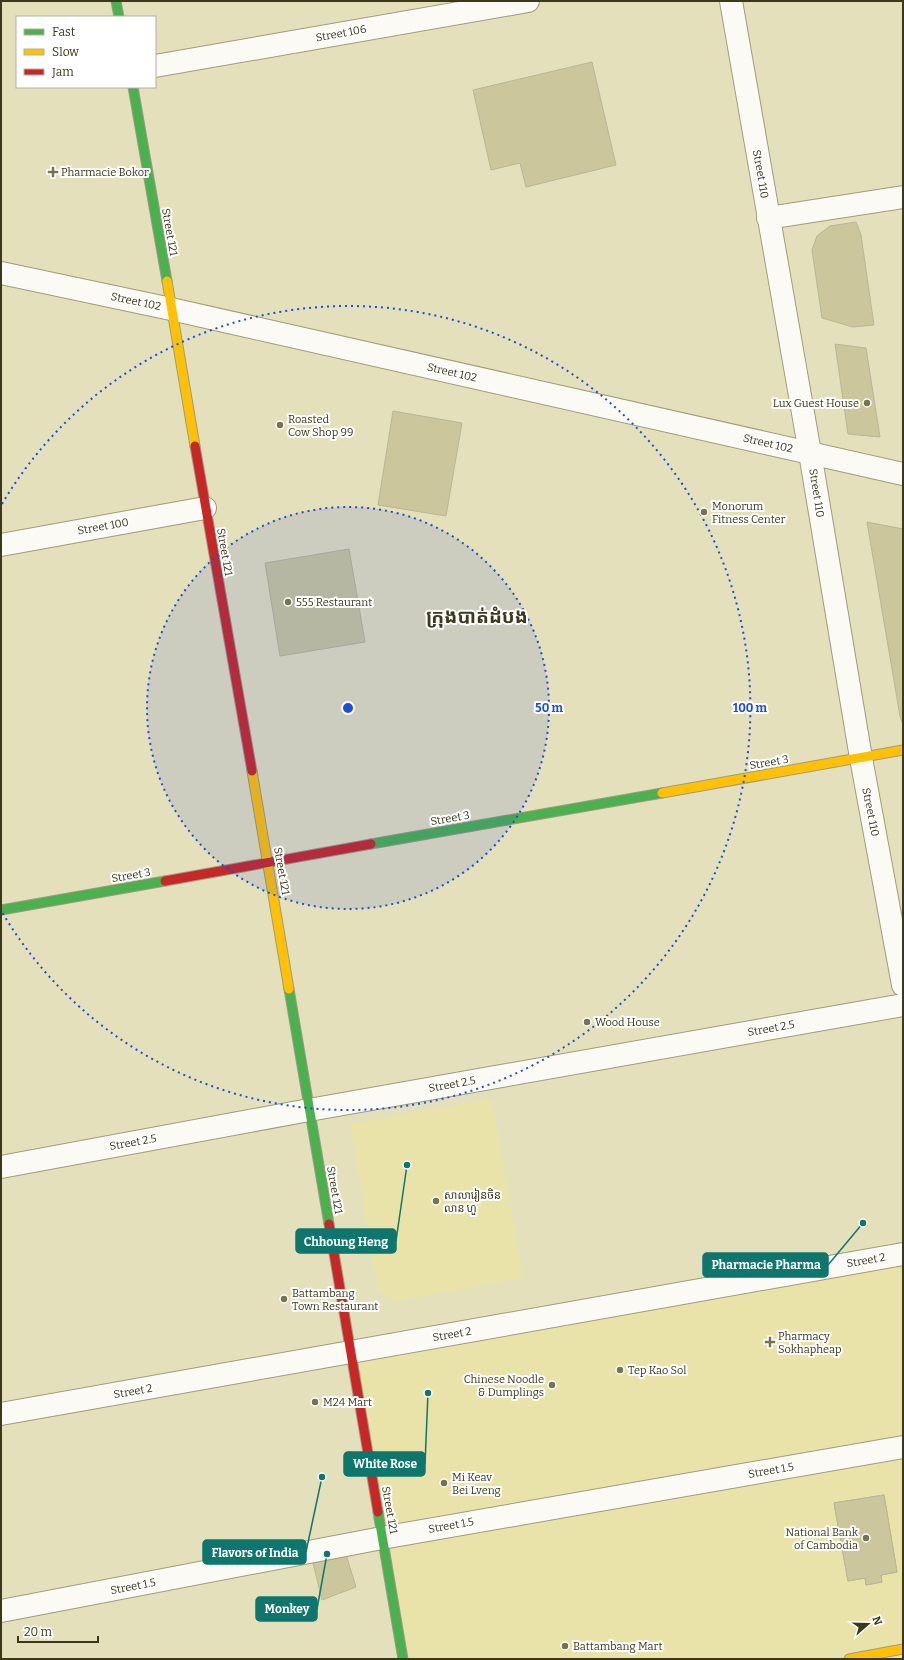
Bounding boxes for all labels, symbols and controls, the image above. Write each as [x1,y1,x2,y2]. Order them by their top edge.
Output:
legend [16,16,156,88]
street label: Street 106 [315,23,367,44]
text: Fast [52,25,76,39]
text: Slow [52,45,79,59]
text: Jam [51,65,74,79]
street label: Street 110 [750,149,771,199]
place label: Pharmacie Bokor [61,166,149,179]
marker: Pharmacie Bokor [48,167,58,177]
street label: Street 121 [159,207,180,257]
street label: Street 102 [110,290,162,313]
street label: Street 102 [426,360,478,385]
place label: Lux Guest House [773,397,859,410]
marker: Lux Guest House [862,398,872,408]
place label: Roasted Cow Shop 99 [288,413,353,439]
marker: Roasted Cow Shop 99 [275,420,285,430]
street label: Street 102 [742,431,794,456]
street label: Street 110 [806,468,827,518]
place label: Monorum Fitness Center [712,500,786,526]
marker: Monorum Fitness Center [699,507,709,517]
street label: Street 100 [76,516,130,537]
street label: Street 121 [214,527,235,577]
place label: 555 Restaurant [296,596,372,609]
marker: 555 Restaurant [283,597,293,607]
district label: ក្រុងបាត់ដំបង [426,605,528,628]
centre of rings [341,701,355,715]
text: 50 m [535,701,563,715]
text: 100 m [733,701,768,715]
street label: Street 3 [748,753,790,772]
street label: Street 110 [859,787,882,838]
street label: Street 3 [429,809,471,828]
street label: Street 121 [271,846,292,896]
street label: Street 3 [110,866,152,885]
place label: Wood House [595,1016,660,1029]
marker: Wood House [582,1017,592,1027]
street label: Street 2.5 [747,1018,796,1039]
street label: Street 2.5 [428,1074,477,1095]
street label: Street 2.5 [109,1132,158,1153]
street label: Street 121 [324,1165,345,1215]
place label: សាលារៀនចិន លាន ហួ [444,1188,501,1215]
marker: សាលារៀនចិន លាន ហួ [431,1196,441,1206]
callout: Chhoung Heng [296,1229,396,1253]
text: Chhoung Heng [304,1235,388,1249]
street label: Street 2 [846,1251,887,1270]
callout: Pharmacie Pharma [703,1253,828,1277]
text: Pharmacie Pharma [711,1258,821,1272]
place label: Battambang Town Restaurant [292,1287,378,1313]
marker: Battambang Town Restaurant [279,1294,289,1304]
street label: Street 2 [432,1325,473,1344]
place label: Pharmacy Sokhapheap [778,1330,842,1356]
marker: Pharmacy Sokhapheap [765,1337,775,1347]
place label: Tep Kao Sol [628,1364,686,1377]
marker: Tep Kao Sol [615,1365,625,1375]
place label: Chinese Noodle & Dumplings [464,1373,544,1399]
marker: Chinese Noodle & Dumplings [547,1380,557,1390]
street label: Street 2 [113,1382,154,1401]
place label: M24 Mart [323,1396,372,1409]
marker: M24 Mart [310,1397,320,1407]
callout: White Rose [344,1452,425,1476]
text: White Rose [353,1457,418,1471]
street label: Street 1.5 [747,1460,795,1481]
place label: Mi Keav Bei Lveng [452,1471,501,1497]
marker: Mi Keav Bei Lveng [439,1478,449,1488]
street label: Street 121 [379,1485,400,1535]
street label: Street 1.5 [427,1515,475,1536]
place label: National Bank of Cambodia [785,1526,859,1552]
marker: National Bank of Cambodia [861,1533,871,1543]
callout: Flavors of India [203,1540,306,1564]
text: Flavors of India [211,1546,299,1560]
street label: Street 1.5 [109,1576,157,1597]
callout: Monkey [256,1597,317,1621]
text: Monkey [265,1602,310,1616]
north arrow [848,1604,888,1644]
text: N [869,1615,885,1627]
scale bar [18,1618,98,1644]
text: 20 m [24,1625,53,1639]
place label: Battambang Mart [573,1640,662,1653]
marker: Battambang Mart [560,1641,570,1651]

